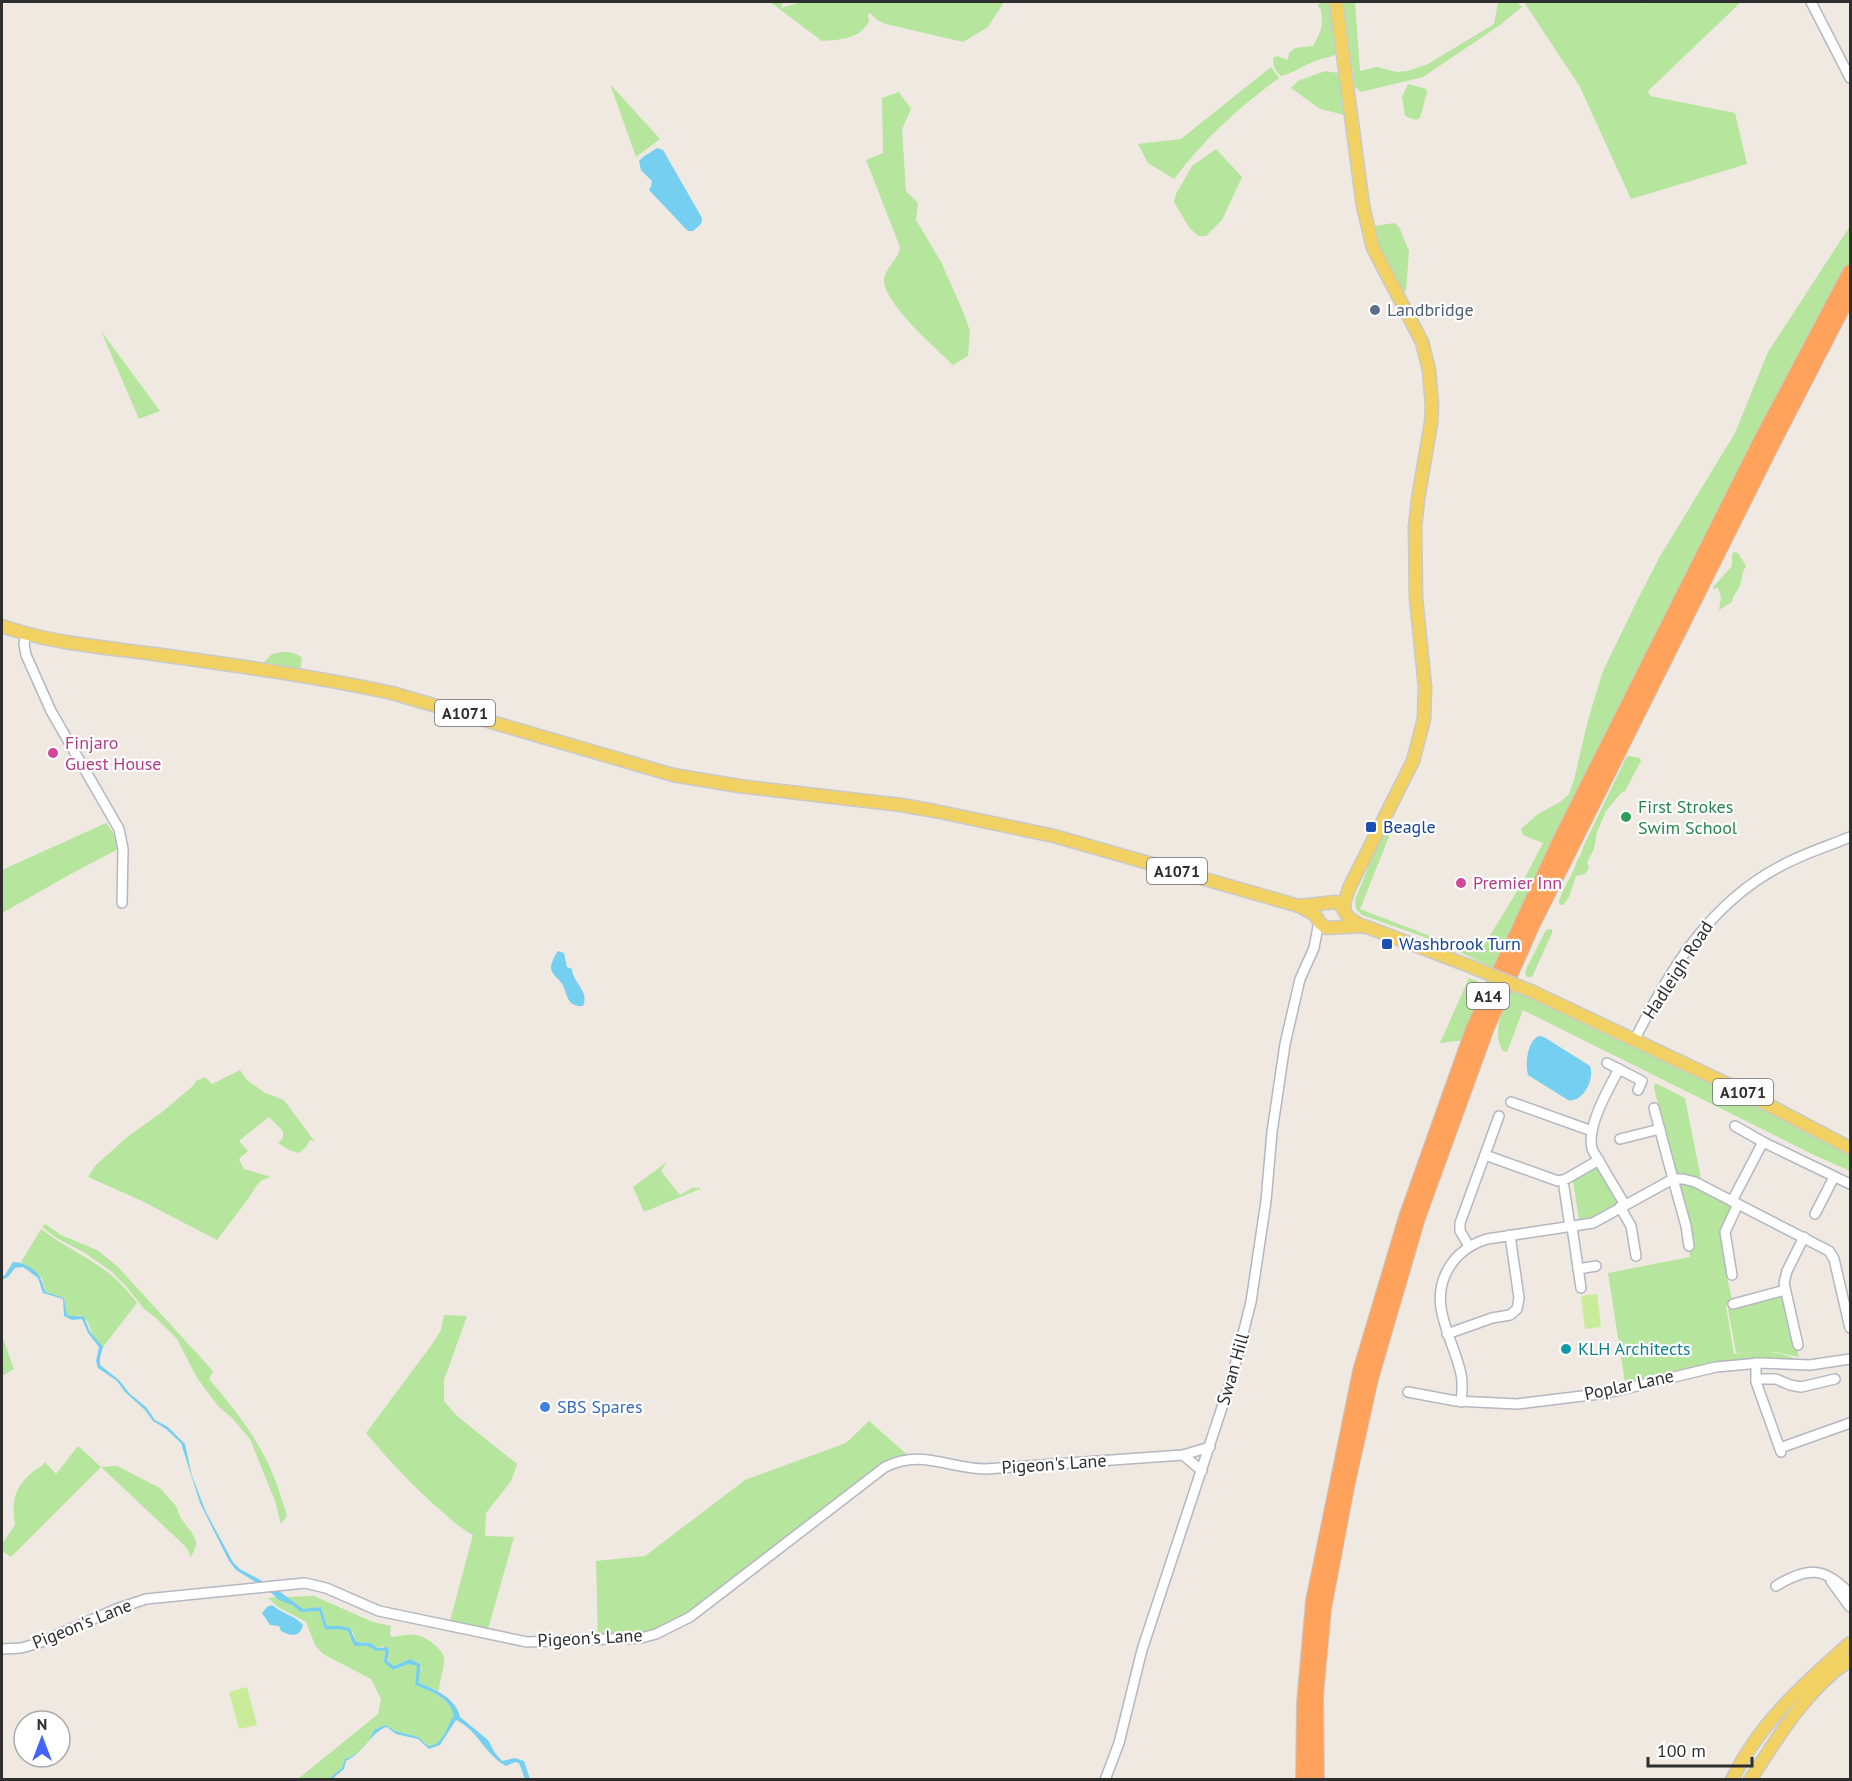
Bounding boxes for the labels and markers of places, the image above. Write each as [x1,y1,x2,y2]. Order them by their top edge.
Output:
place label: Landbridge [1387,298,1474,321]
marker: Landbridge [1368,303,1382,317]
place label: Finjaro Guest House [65,731,162,775]
marker: Finjaro Guest House [46,746,60,760]
place label: First Strokes Swim School [1638,795,1738,839]
marker: First Strokes Swim School [1619,810,1633,824]
place label: Beagle [1383,815,1436,838]
marker: Beagle [1364,820,1378,834]
place label: Premier Inn [1473,871,1562,894]
marker: Premier Inn [1454,876,1468,890]
place label: Washbrook Turn [1399,932,1521,955]
marker: Washbrook Turn [1380,937,1394,951]
place label: KLH Architects [1578,1337,1691,1360]
marker: KLH Architects [1559,1342,1573,1356]
place label: SBS Spares [557,1395,643,1418]
marker: SBS Spares [538,1400,552,1414]

